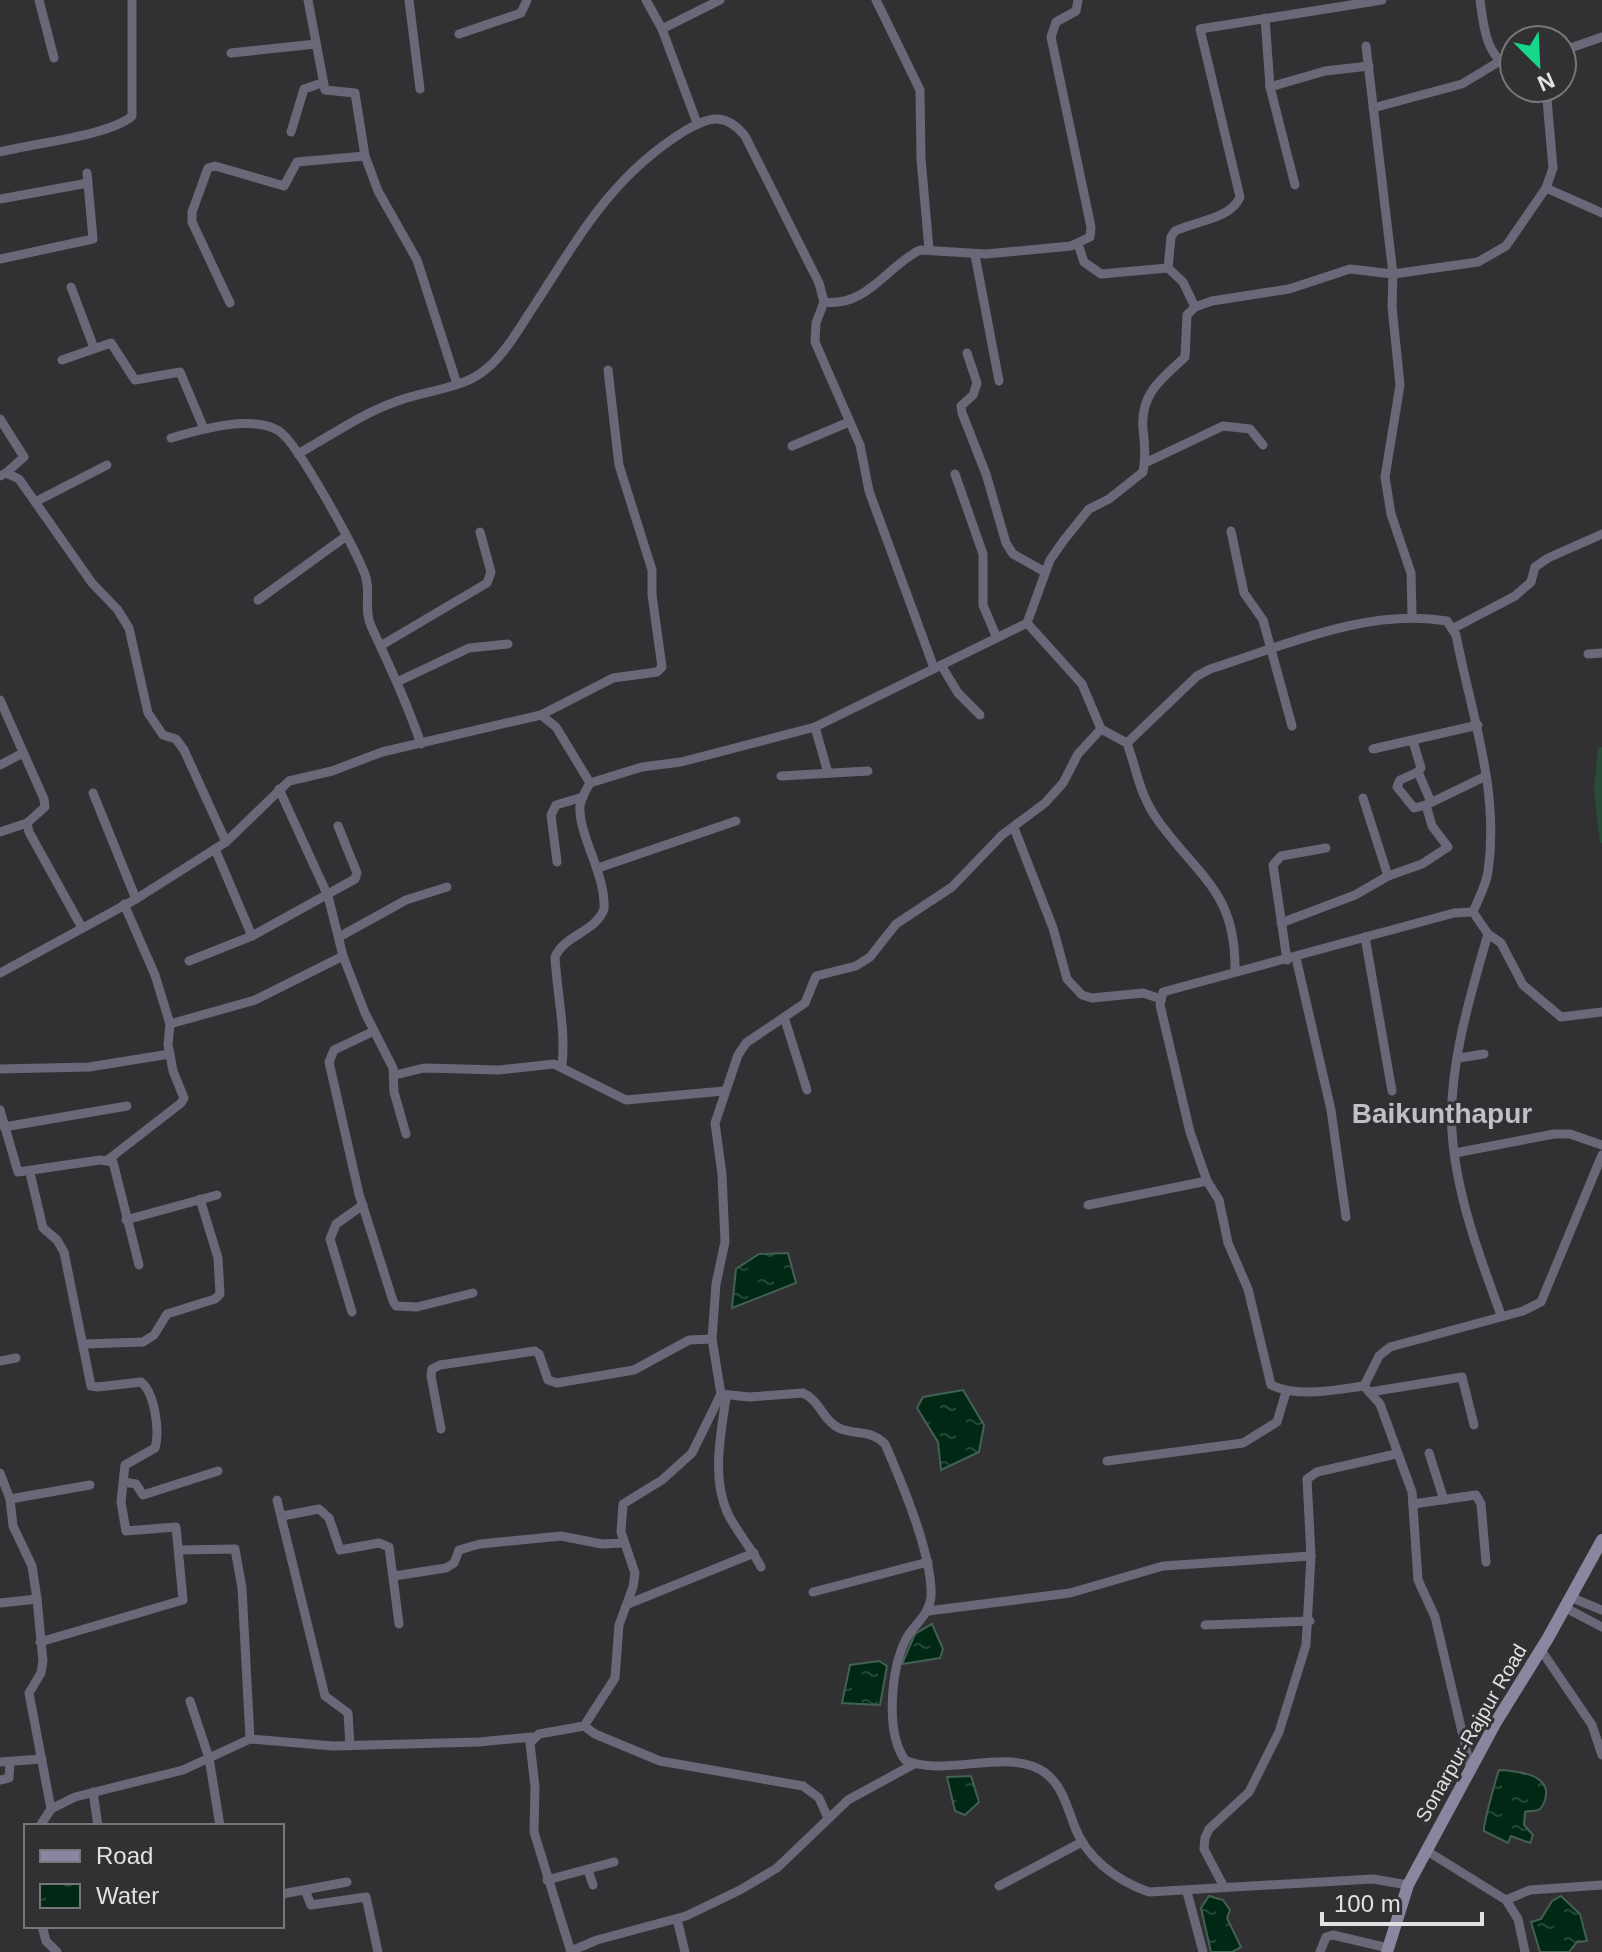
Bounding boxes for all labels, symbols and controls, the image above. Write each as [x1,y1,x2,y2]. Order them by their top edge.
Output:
north arrow [1498,24,1578,104]
text: N [1534,67,1558,96]
district label: Baikunthapur [1352,1098,1532,1129]
street label: Sonarpur-Rajpur Road [1411,1640,1531,1826]
legend [24,1824,284,1928]
text: Road [96,1842,153,1869]
scale bar [1322,1876,1482,1926]
text: Water [96,1882,159,1909]
text: 100 m [1334,1890,1401,1917]

